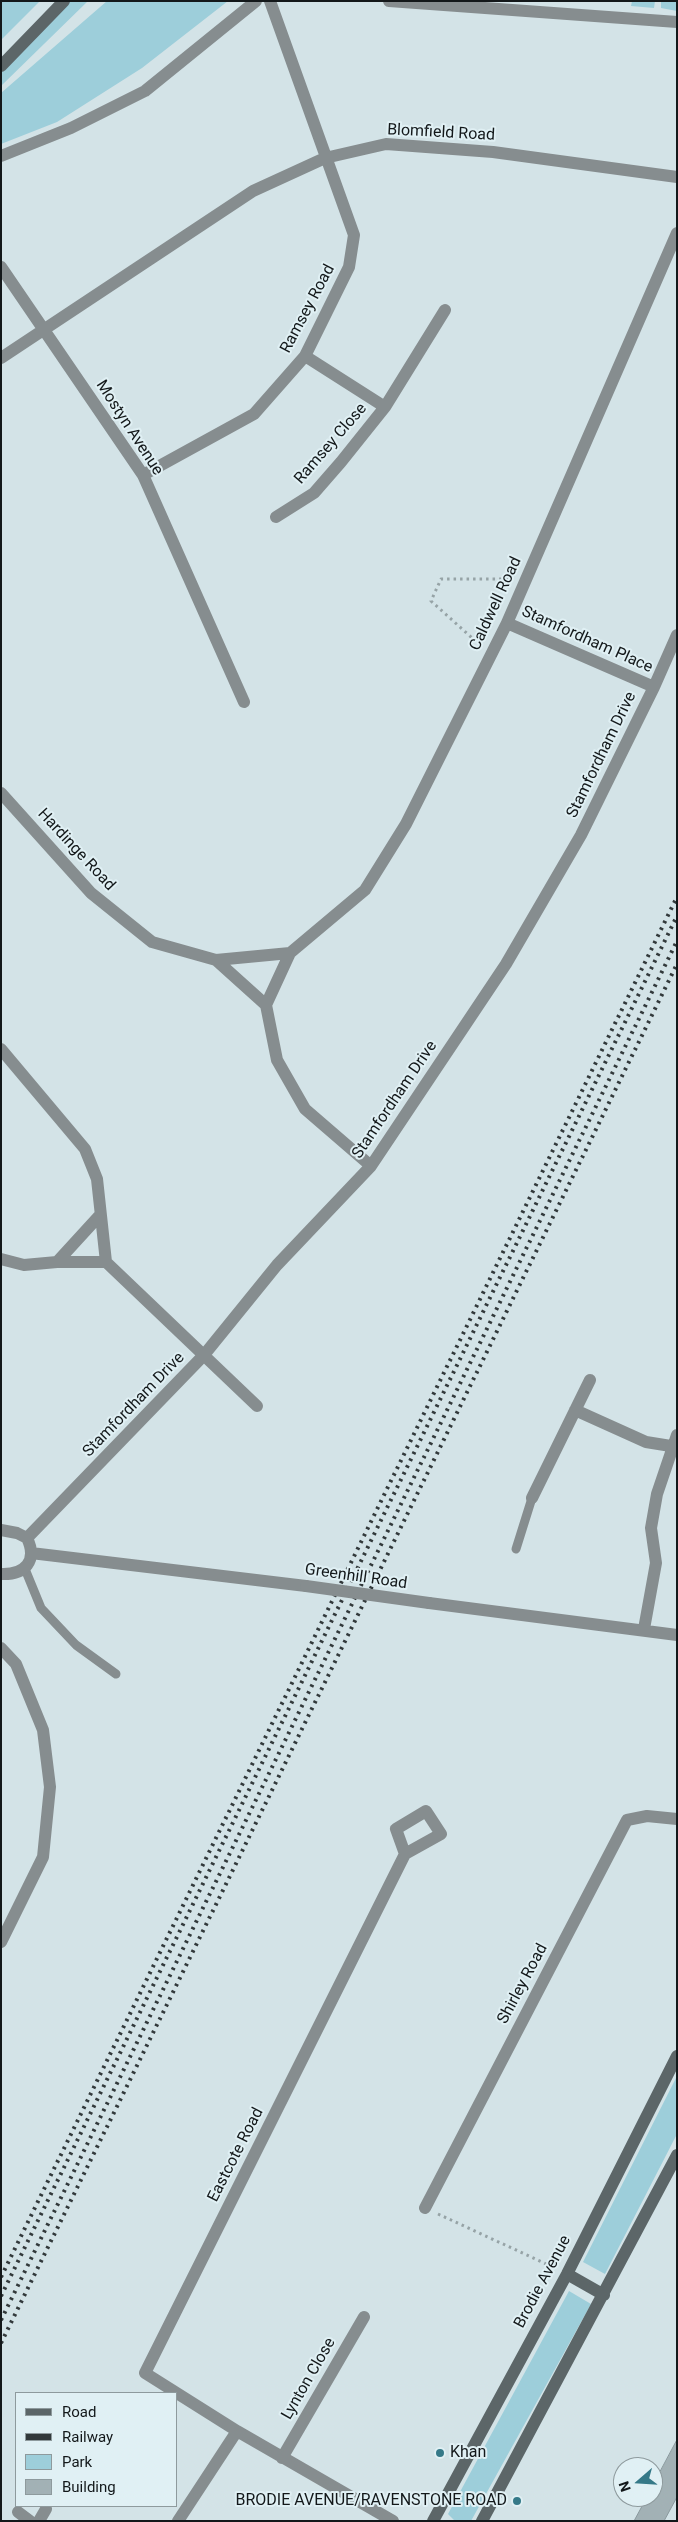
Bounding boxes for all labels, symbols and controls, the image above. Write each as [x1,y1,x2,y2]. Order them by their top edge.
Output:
street label: Blomfield Road [387,121,495,145]
street label: Ramsey Road [277,261,339,357]
street label: Mostyn Avenue [91,377,167,479]
street label: Ramsey Close [291,400,371,488]
street label: Caldwell Road [466,554,526,654]
street label: Stamfordham Place [518,602,656,678]
street label: Stamfordham Drive [563,689,641,821]
street label: Hardinge Road [33,805,119,895]
street label: Stamfordham Drive [348,1037,442,1163]
street label: Stamfordham Drive [79,1349,189,1461]
street label: Greenhill Road [304,1560,408,1594]
street label: Shirley Road [494,1941,552,2027]
street label: Eastcote Road [204,2105,268,2205]
street label: Brodie Avenue [511,2232,575,2332]
street label: Lynton Close [278,2335,340,2423]
legend [15,2392,178,2507]
text: Road [62,2403,96,2421]
text: Railway [62,2428,113,2446]
place label: Khan [450,2443,486,2463]
marker: Khan [434,2447,446,2459]
text: Park [62,2453,92,2471]
north arrow [613,2457,663,2507]
text: Building [62,2478,116,2496]
text: N [616,2479,634,2494]
place label: BRODIE AVENUE/RAVENSTONE ROAD [235,2491,507,2511]
marker: BRODIE AVENUE/RAVENSTONE ROAD [511,2495,523,2507]

